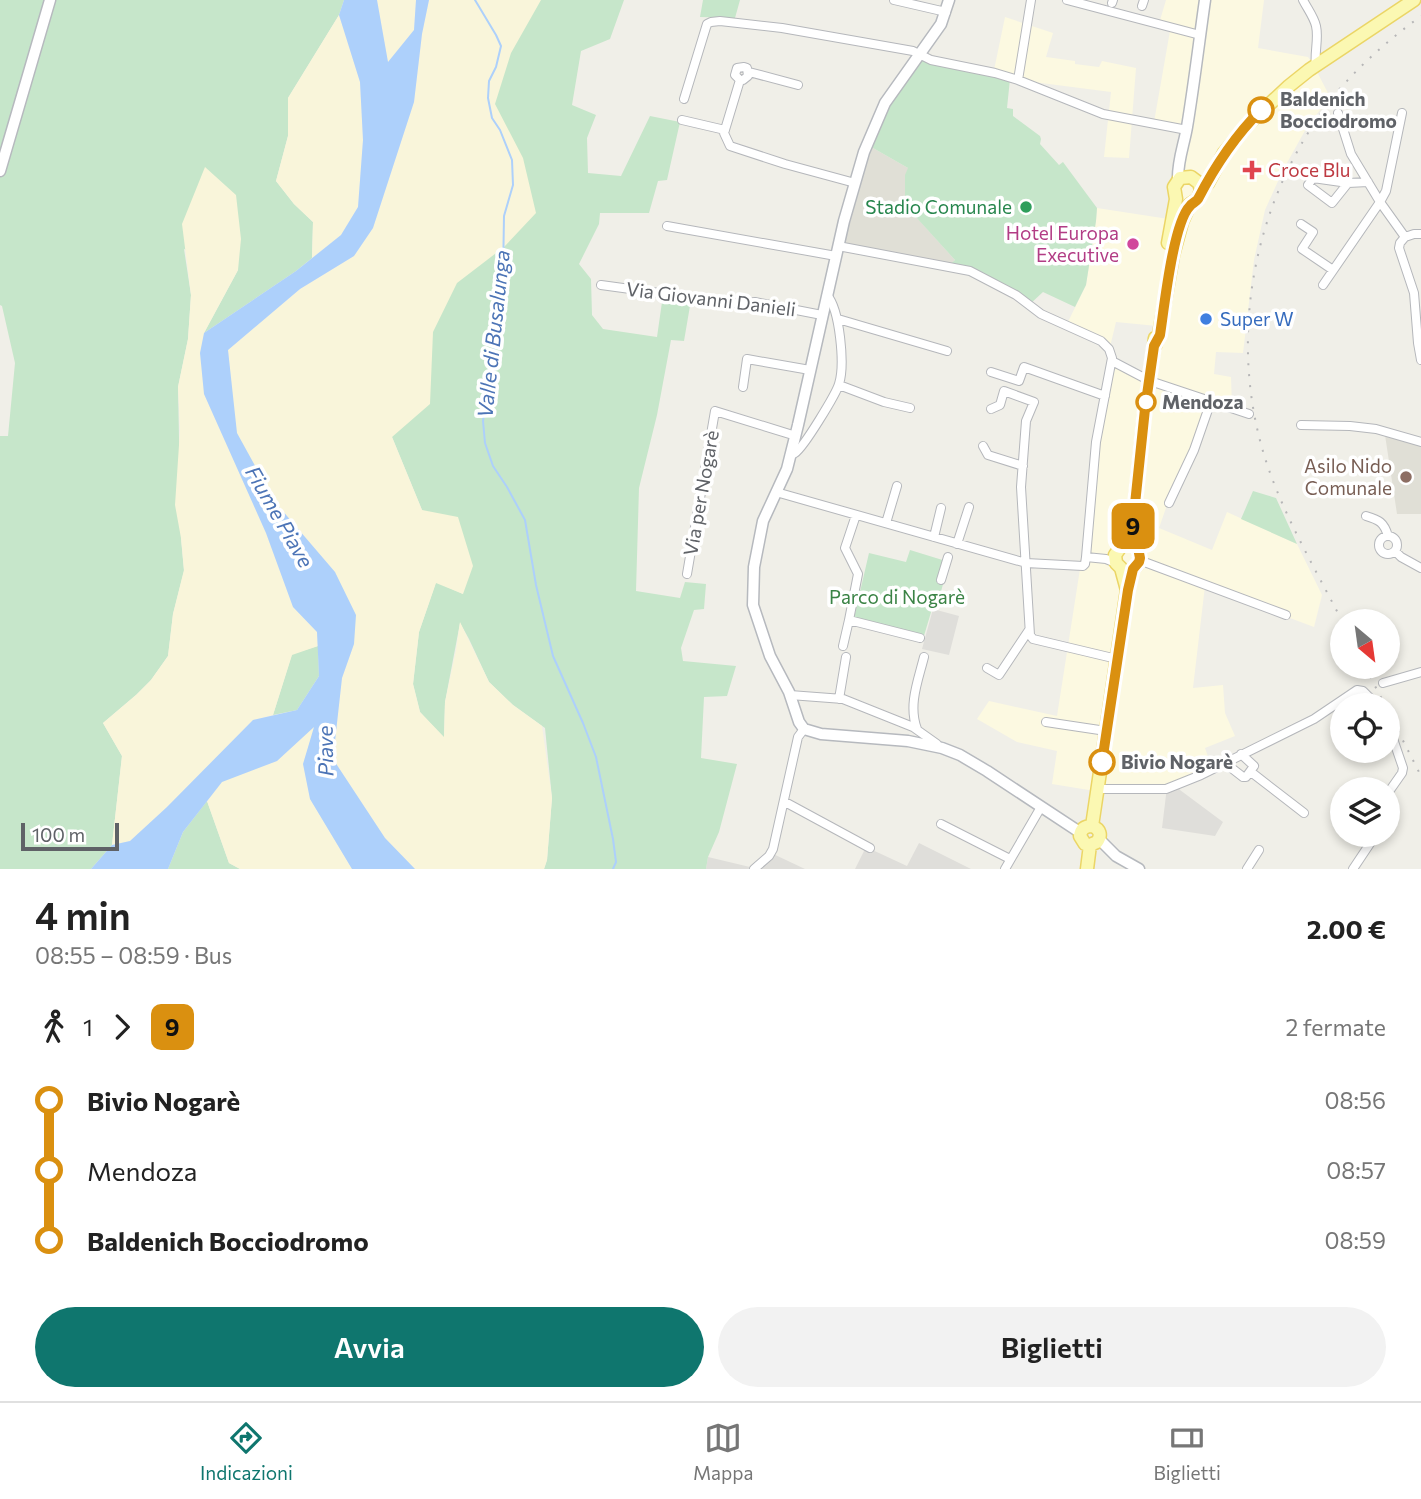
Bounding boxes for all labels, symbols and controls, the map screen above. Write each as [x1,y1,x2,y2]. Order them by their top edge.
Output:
place label: Baldenich Bocciodromo [1280,87,1397,132]
marker: Baldenich Bocciodromo [1248,97,1274,123]
place label: Croce Blu [1268,158,1350,181]
marker: Croce Blu [1242,160,1262,180]
place label: Stadio Comunale [865,195,1012,218]
marker: Stadio Comunale [1018,199,1034,215]
place label: Hotel Europa Executive [1006,221,1119,266]
marker: Hotel Europa Executive [1125,236,1141,252]
water label: Valle di Busalunga [471,249,514,419]
street label: Via Giovanni Danieli [625,277,797,320]
place label: Super W [1220,307,1294,330]
marker: Super W [1198,311,1214,327]
place label: Mendoza [1162,390,1243,413]
marker: Mendoza [1136,392,1156,412]
street label: Via per Nogarè [678,428,723,557]
place label: Asilo Nido Comunale [1304,454,1392,499]
water label: Fiume Piave [241,461,319,572]
marker: Asilo Nido Comunale [1398,469,1414,485]
line badge: 9 [1110,503,1156,549]
text: 9 [1126,511,1140,540]
park label: Parco di Nogarè [829,585,965,608]
north arrow [1330,609,1400,679]
map controls [1330,609,1400,847]
button: locate [1330,693,1400,763]
water label: Piave [312,725,337,777]
marker: Bivio Nogarè [1089,749,1115,775]
place label: Bivio Nogarè [1121,750,1233,773]
button: layers [1330,777,1400,847]
scale bar [21,820,119,852]
text: 100 m [32,823,85,846]
text: 4 min [35,891,131,938]
text: 2.00 € [1307,913,1386,944]
text: 08:55 – 08:59 · Bus [35,941,232,969]
icon: walk [35,1008,73,1046]
icon: forward [103,1008,141,1046]
text: 9 [165,1012,180,1041]
text: 1 [83,1013,93,1041]
text: 2 fermate [1286,1013,1386,1041]
text: Bivio Nogarè [87,1085,240,1116]
text: 08:56 [1324,1086,1386,1114]
text: Mendoza [87,1155,197,1186]
text: 08:57 [1326,1156,1386,1184]
text: Baldenich Bocciodromo [87,1225,369,1256]
text: 08:59 [1324,1226,1386,1254]
button: Avvia [35,1307,704,1387]
button: Biglietti [718,1307,1386,1387]
tab: Indicazioni [200,1419,293,1484]
tab: Mappa [693,1419,753,1484]
tab: Biglietti [1153,1419,1221,1484]

